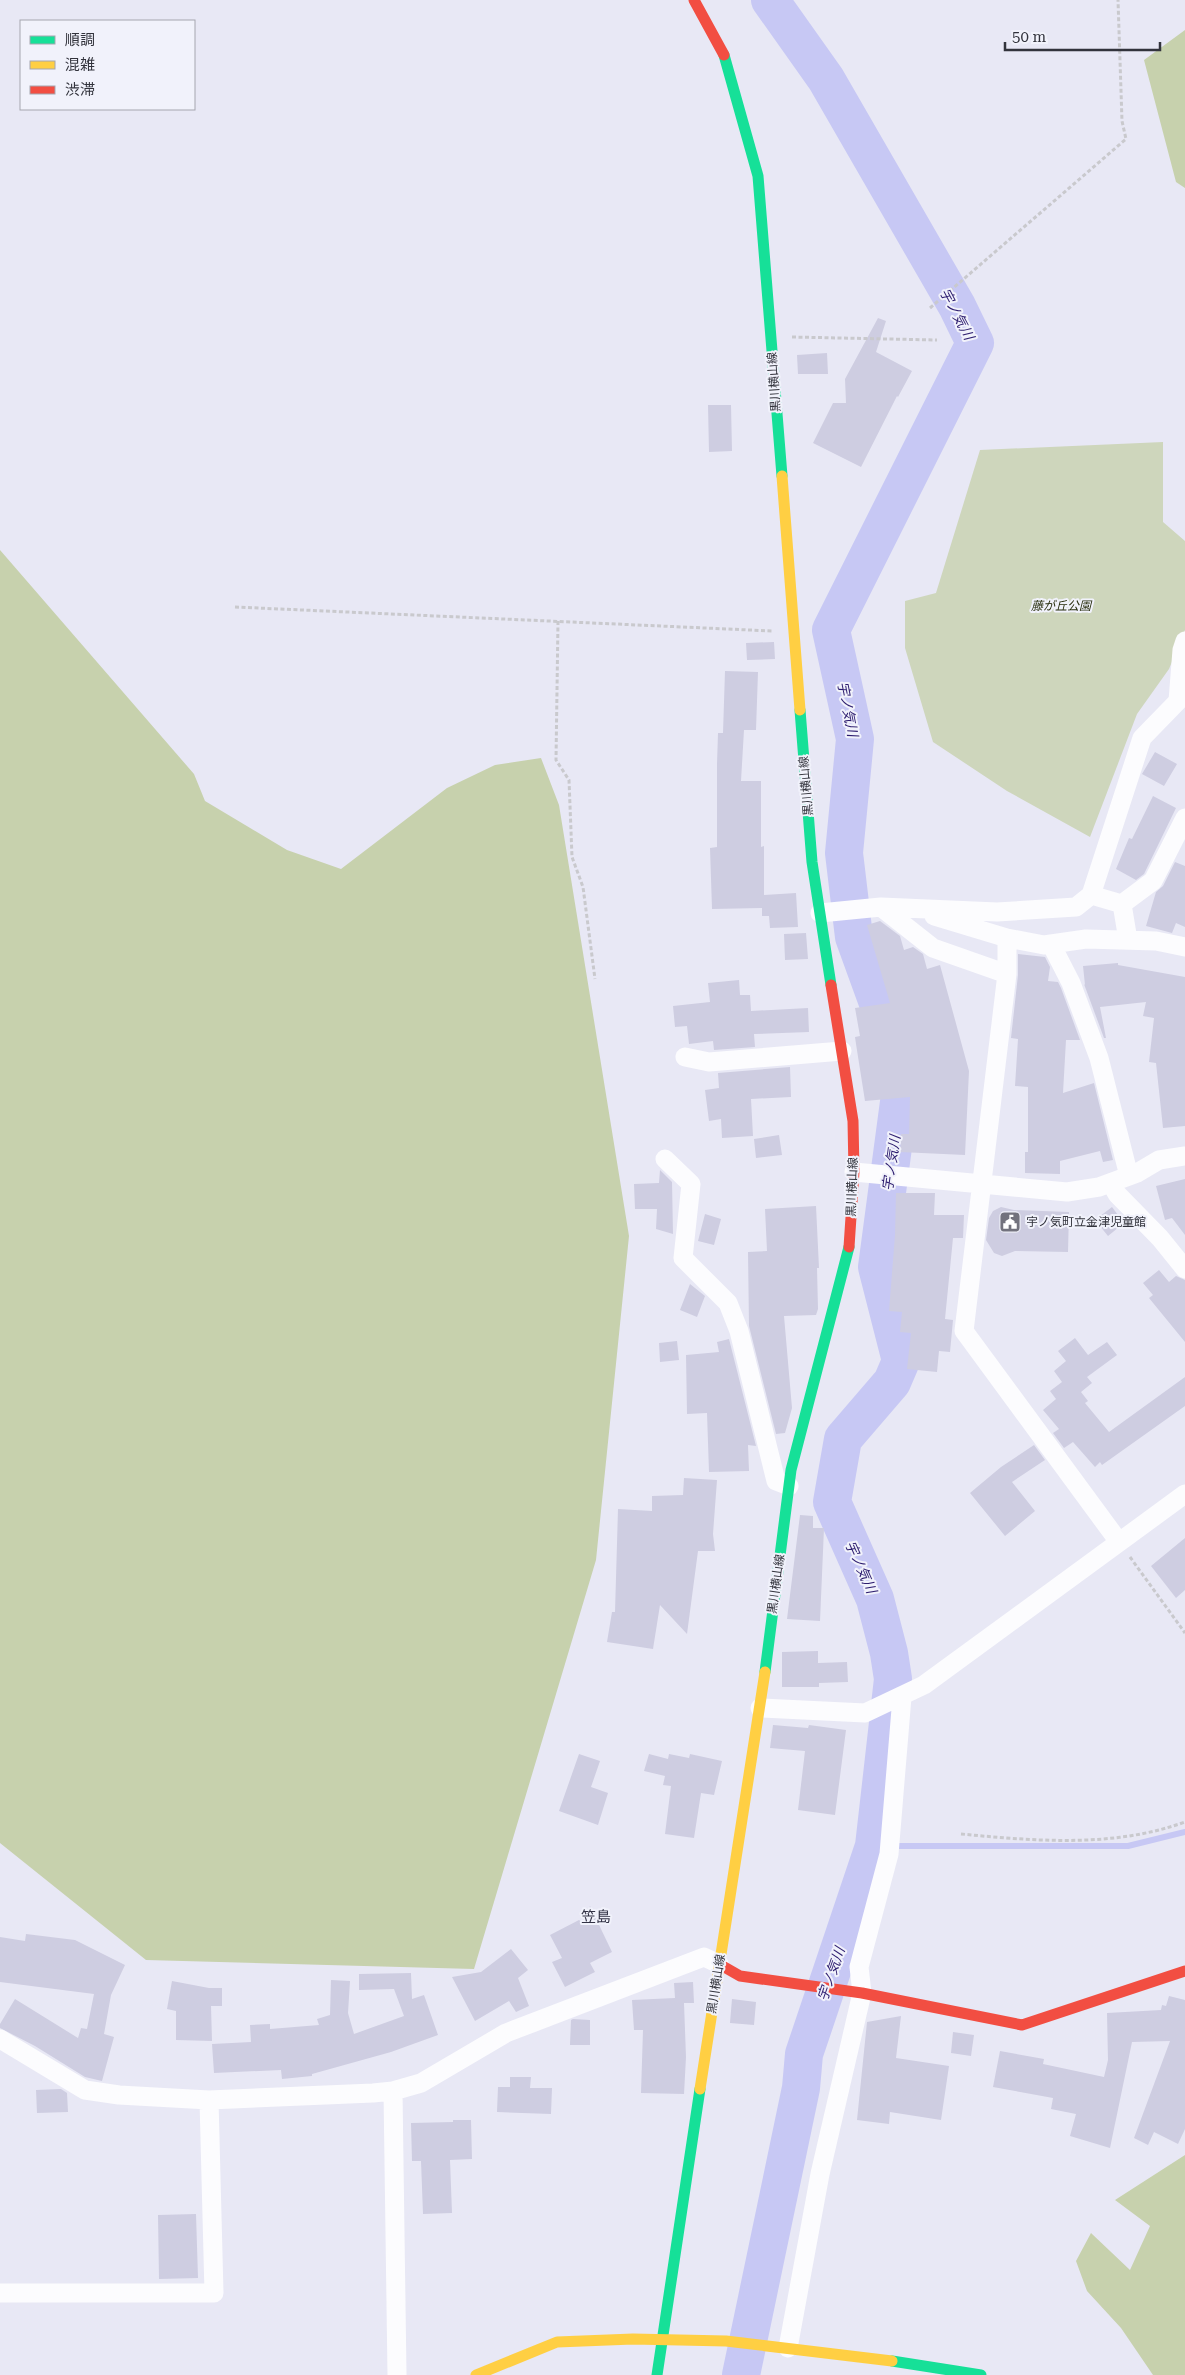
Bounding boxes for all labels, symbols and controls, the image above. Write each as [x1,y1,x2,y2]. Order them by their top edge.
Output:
legend [20,20,195,110]
scale bar [1005,20,1160,52]
text: 50 m [1012,28,1047,46]
text: 順調 [65,31,95,49]
text: 混雑 [65,56,95,74]
text: 渋滞 [65,81,95,99]
water label: 宇ノ気川 [937,286,978,344]
street label: 黒川横山線 [765,352,783,412]
park label: 藤が丘公園 [1031,599,1093,613]
water label: 宇ノ気川 [835,680,862,740]
street label: 黒川横山線 [796,755,816,817]
water label: 宇ノ気川 [879,1132,903,1192]
street label: 黒川横山線 [844,1157,860,1217]
public building icon: 宇ノ気町立金津児童館 [998,1210,1022,1234]
place label: 宇ノ気町立金津児童館 [1026,1215,1146,1229]
water label: 宇ノ気川 [842,1538,881,1598]
street label: 黒川横山線 [765,1553,787,1615]
district label: 笠島 [581,1908,611,1926]
water label: 宇ノ気川 [814,1943,848,2003]
street label: 黒川横山線 [704,1953,728,2015]

